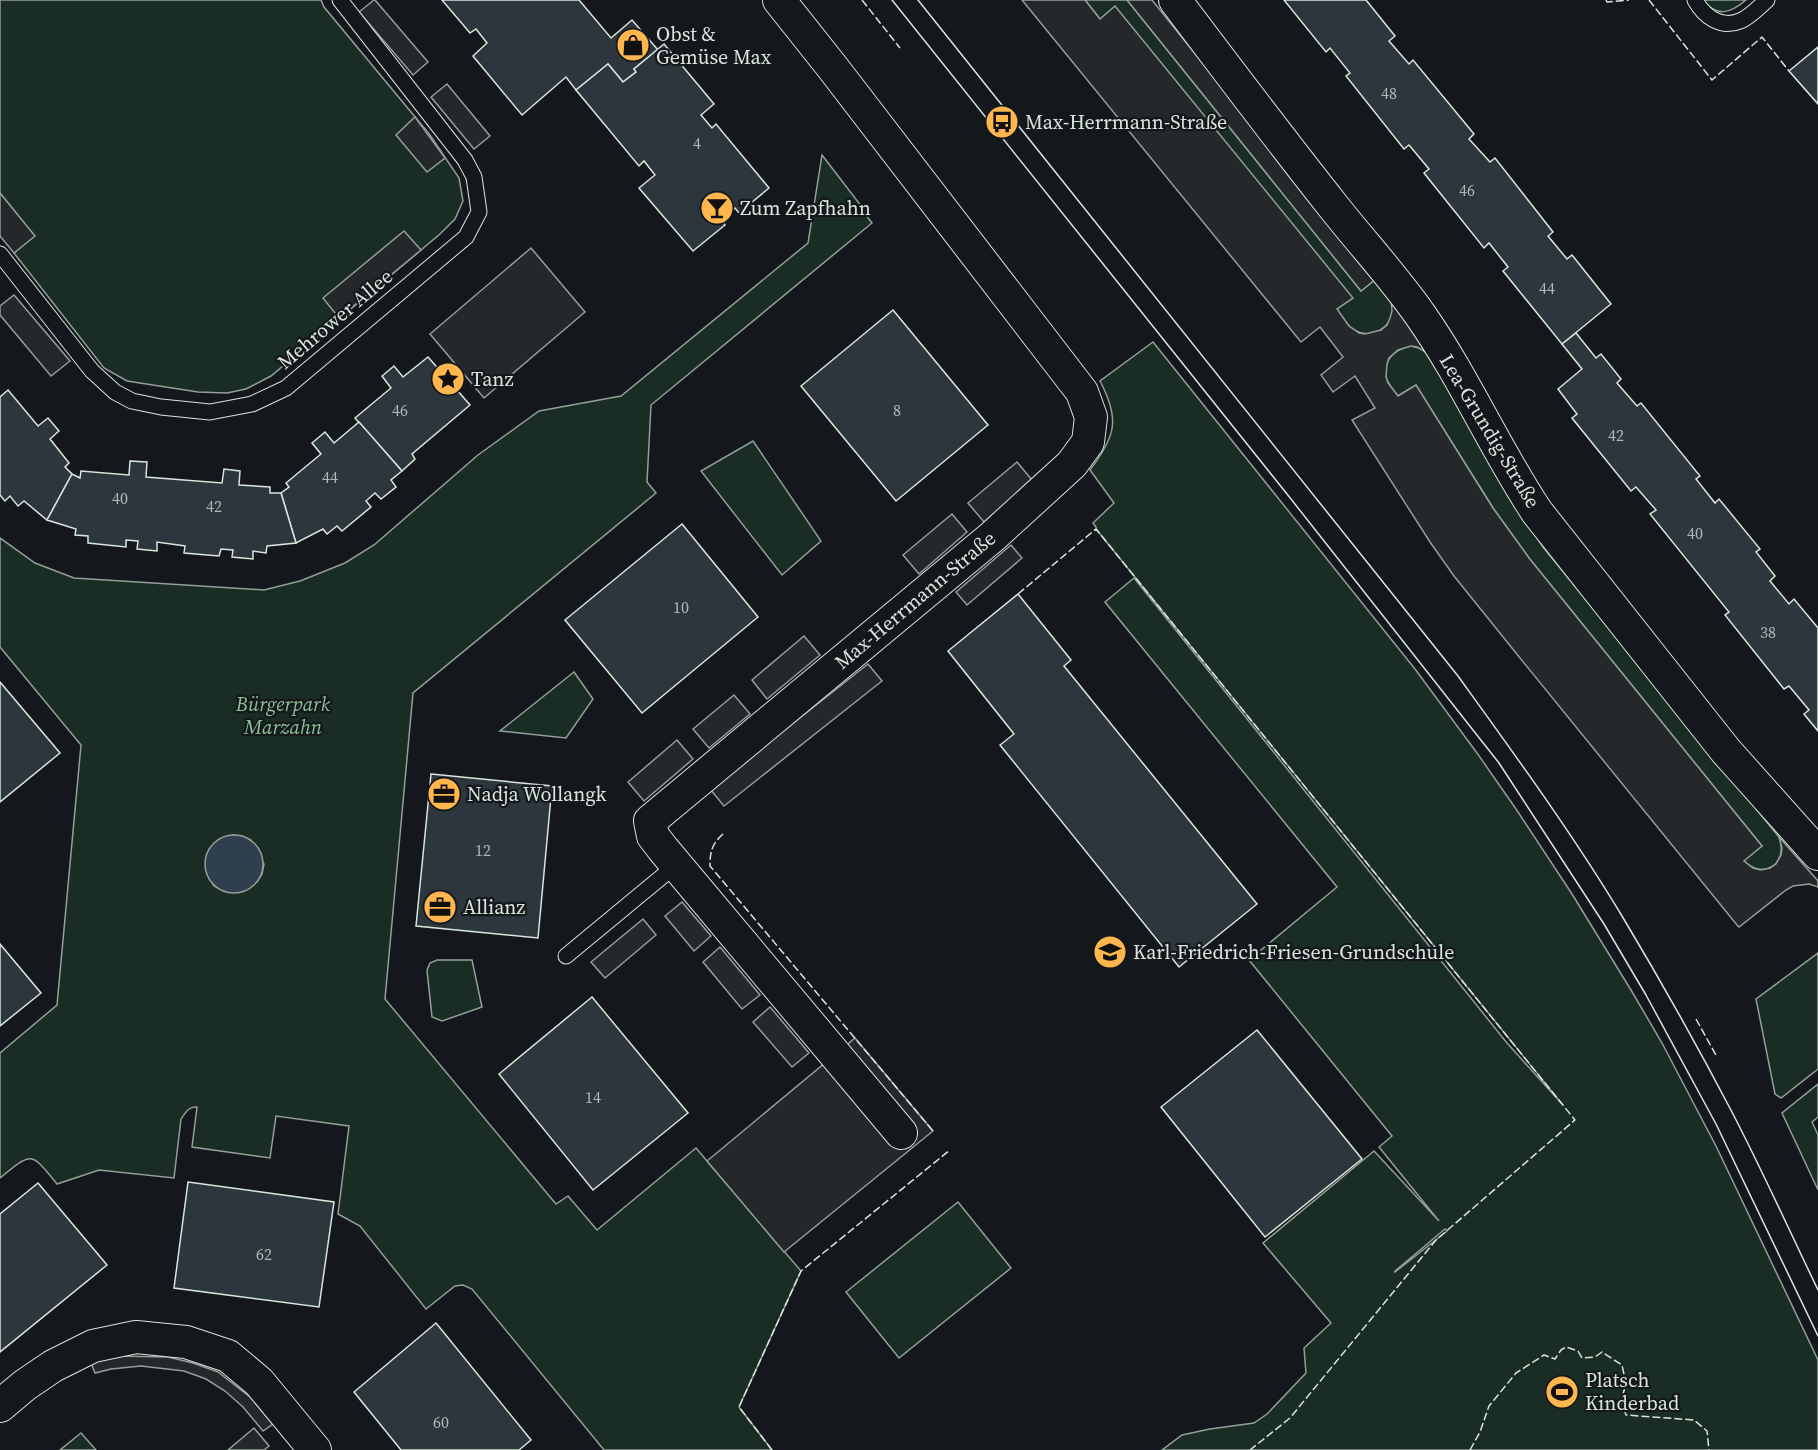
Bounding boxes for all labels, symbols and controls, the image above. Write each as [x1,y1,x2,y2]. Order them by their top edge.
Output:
place label: Obst & Gemüse Max [656,20,772,71]
shop icon: Obst & Gemüse Max [615,27,651,63]
house number: 48 [1381,82,1397,104]
bus stop icon: Max-Herrmann-Straße [984,104,1020,140]
place label: Max-Herrmann-Straße [1025,108,1227,136]
house number: 4 [693,132,701,154]
house number: 46 [1459,179,1475,201]
bar icon: Zum Zapfhahn [699,190,735,226]
place label: Zum Zapfhahn [740,194,871,222]
street label: Mehrower Allee [271,262,399,376]
house number: 44 [1539,277,1555,299]
street label: Lea-Grundig-Straße [1433,349,1547,513]
place icon: Tanz [430,361,466,397]
place label: Tanz [471,365,514,393]
house number: 46 [392,399,408,421]
house number: 8 [893,399,901,421]
house number: 42 [1608,424,1624,446]
house number: 44 [322,466,338,488]
house number: 40 [112,487,128,509]
house number: 42 [206,495,222,517]
house number: 40 [1687,522,1703,544]
street label: Max-Herrmann-Straße [829,524,1001,676]
house number: 10 [673,596,689,618]
house number: 38 [1760,621,1776,643]
park label: Bürgerpark Marzahn [235,690,331,741]
office icon: Nadja Wollangk [426,776,462,812]
place label: Nadja Wollangk [467,780,606,808]
house number: 12 [475,839,491,861]
office icon: Allianz [422,889,458,925]
place label: Allianz [463,893,525,921]
school or university icon: Karl-Friedrich-Friesen-Grundschule [1092,934,1128,970]
place label: Karl-Friedrich-Friesen-Grundschule [1133,938,1454,966]
house number: 14 [585,1086,601,1108]
house number: 62 [256,1243,272,1265]
place label: Platsch Kinderbad [1585,1366,1680,1417]
sports icon: Platsch Kinderbad [1544,1374,1580,1410]
house number: 60 [433,1411,449,1433]

